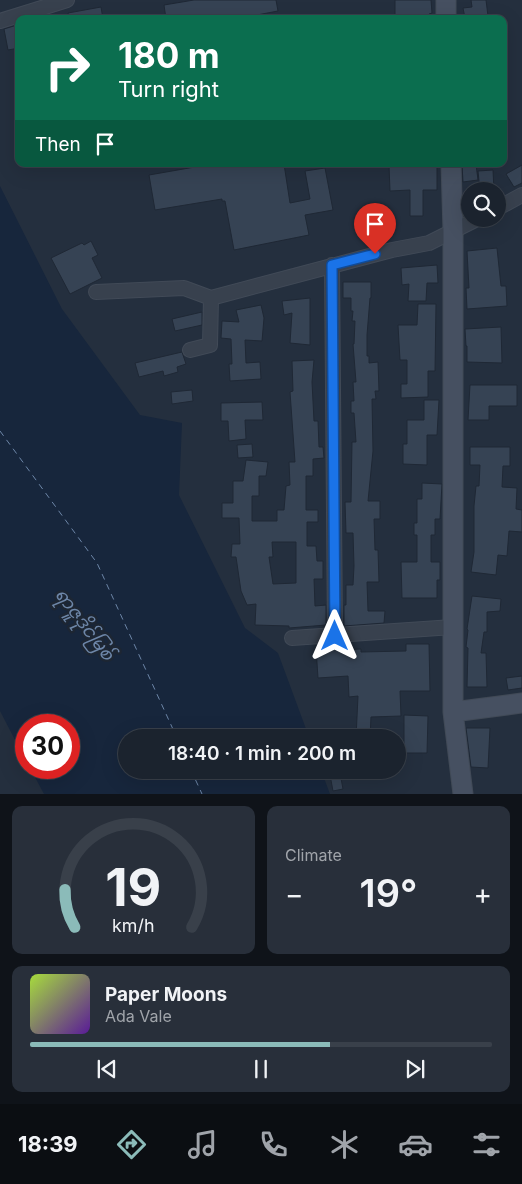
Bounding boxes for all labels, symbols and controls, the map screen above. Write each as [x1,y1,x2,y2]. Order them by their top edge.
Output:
text: 180 m [118,34,220,76]
icon: right [35,35,100,100]
text: Turn right [118,76,219,102]
icon: arrive [91,130,119,158]
text: Then [35,133,81,156]
map controls [461,182,506,227]
button: search [461,182,506,227]
pin [354,203,396,254]
icon: arrive [361,210,389,238]
water label: ရာဇူဒိုင်မြစ် [47,583,121,668]
position arrow [308,609,360,661]
speed limit sign: 30 [15,714,80,779]
text: 18:40 · 1 min · 200 m [168,742,356,765]
text: Climate [285,845,342,865]
text: 19 [105,856,162,919]
text: 19° [360,870,417,916]
text: − [285,877,304,911]
text: + [473,877,492,911]
text: km/h [112,915,155,936]
text: Paper Moons [105,983,227,1006]
text: Ada Vale [105,1006,172,1026]
icon: previous [93,1055,121,1083]
icon: pause [247,1055,275,1083]
icon: next [401,1055,429,1083]
icon: directions [114,1127,149,1162]
icon: music [185,1127,220,1162]
icon: phone [256,1127,291,1162]
icon: climate [327,1127,362,1162]
icon: car [398,1127,433,1162]
icon: filters [469,1127,504,1162]
text: 18:39 [18,1131,78,1157]

